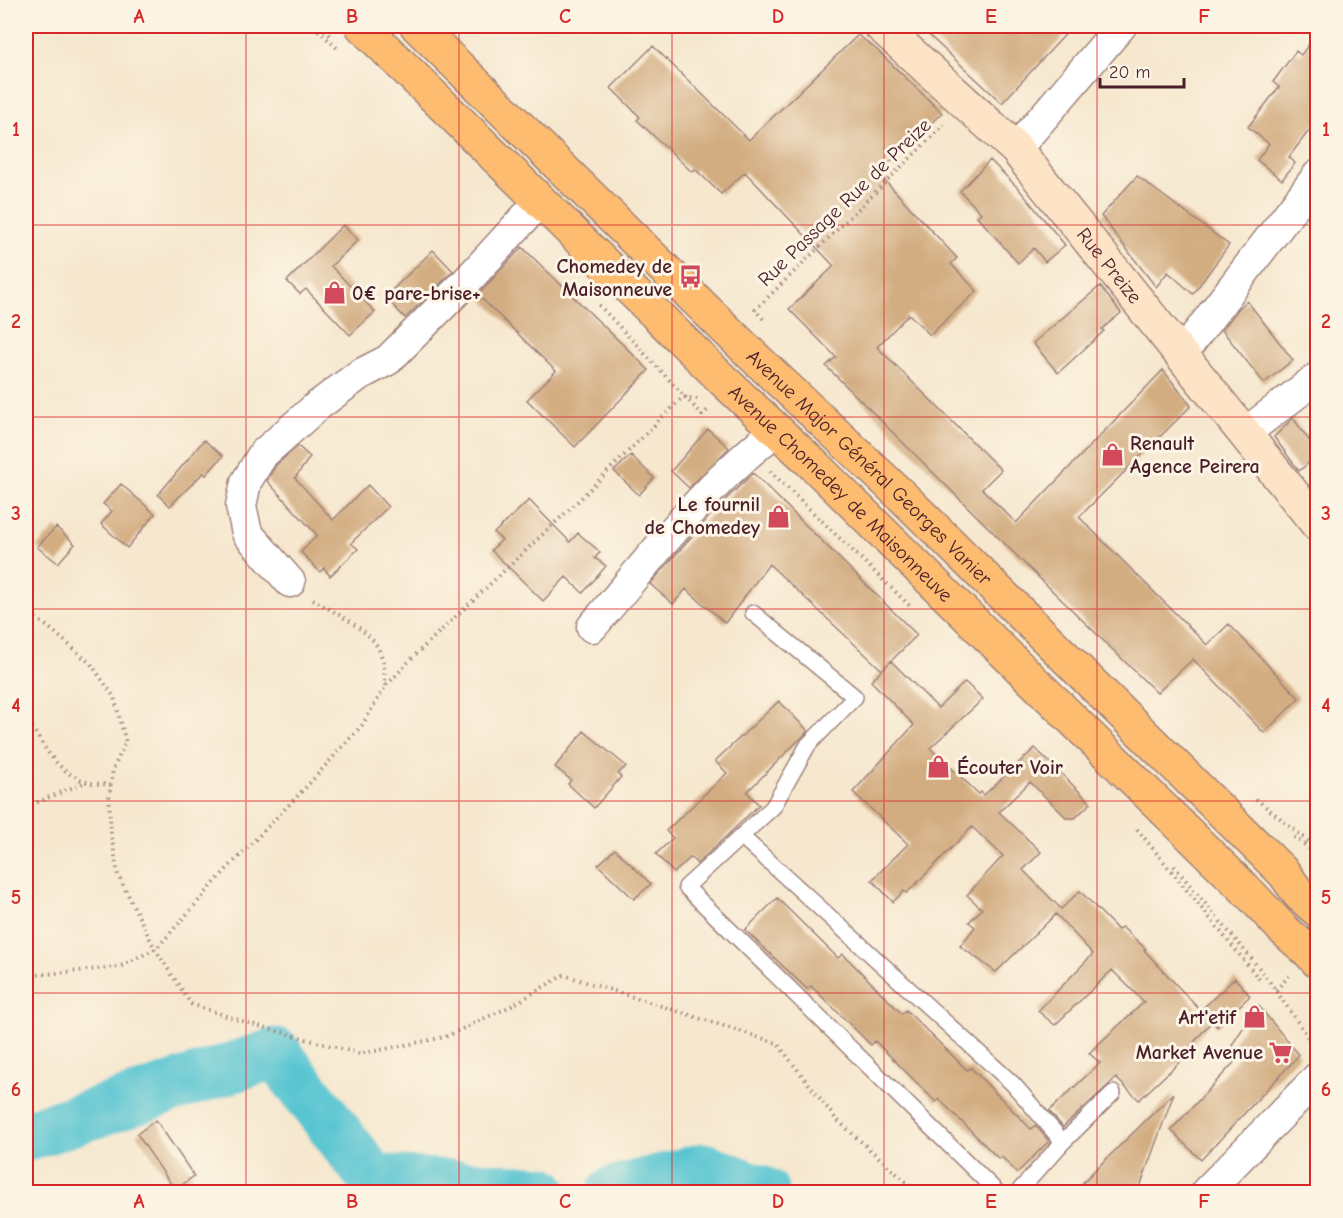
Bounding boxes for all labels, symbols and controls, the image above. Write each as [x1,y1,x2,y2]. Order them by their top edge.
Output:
text: A [133,5,145,28]
text: B [346,5,358,28]
text: C [559,5,571,28]
text: D [772,5,784,28]
text: E [985,5,997,28]
text: F [1198,5,1210,28]
scale bar [1100,51,1184,89]
text: 20 m [1109,62,1150,83]
street label: Rue Passage Rue de Preize [753,114,936,291]
text: 1 [12,118,20,141]
text: 1 [1322,118,1330,141]
street label: Rue Preize [1072,223,1146,308]
place label: Chomedey de Maisonneuve [557,255,672,301]
bus stop icon: Chomedey de Maisonneuve [677,264,703,290]
shop icon: 0€ pare-brise+ [321,280,347,306]
place label: 0€ pare-brise+ [352,282,481,305]
text: 2 [11,310,21,333]
text: 2 [1321,310,1331,333]
street label: Avenue Major Général Georges Vanier [742,345,997,590]
street label: Avenue Chomedey de Maisonneuve [724,380,957,607]
place label: Renault Agence Peirera [1130,432,1260,478]
shop icon: Renault Agence Peirera [1099,442,1125,468]
place label: Le fournil de Chomedey [645,493,761,539]
text: 3 [11,502,21,525]
text: 3 [1321,502,1331,525]
shop icon: Le fournil de Chomedey [765,503,791,529]
text: 4 [11,694,21,717]
text: 4 [1321,694,1331,717]
shop icon: Écouter Voir [926,754,952,780]
place label: Écouter Voir [957,755,1063,779]
text: 5 [11,886,21,909]
text: 5 [1321,886,1331,909]
shop icon: Art'etif [1241,1004,1267,1030]
place label: Art'etif [1179,1006,1238,1029]
supermarket icon: Market Avenue [1268,1039,1294,1065]
place label: Market Avenue [1136,1041,1263,1064]
text: 6 [11,1078,21,1101]
text: 6 [1321,1078,1331,1101]
text: A [133,1190,145,1213]
text: B [346,1190,358,1213]
text: C [559,1190,571,1213]
text: D [772,1190,784,1213]
text: E [985,1190,997,1213]
text: F [1198,1190,1210,1213]

